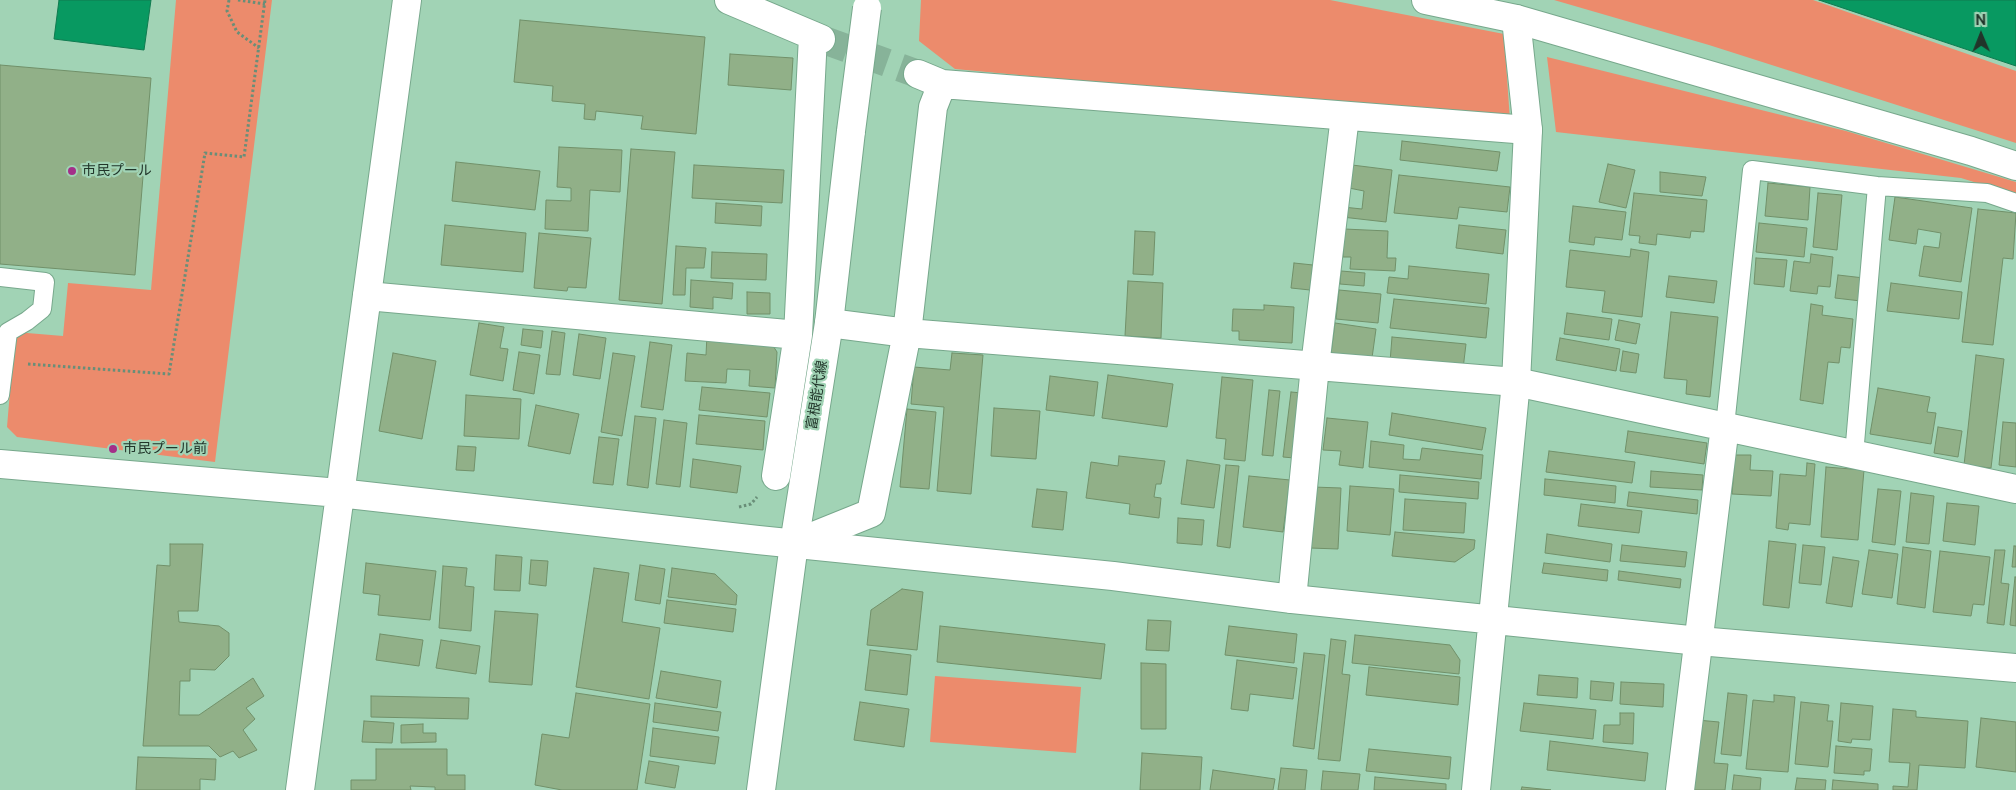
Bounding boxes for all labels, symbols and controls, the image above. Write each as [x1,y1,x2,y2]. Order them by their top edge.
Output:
north arrow [1956,10,2006,60]
text: N [1975,12,1986,28]
place label: 市民プール [82,163,152,179]
marker: 市民プール [66,165,78,177]
street label: 富根能代線 [803,359,831,431]
place label: 市民プール前 [123,441,207,457]
marker: 市民プール前 [107,443,119,455]

